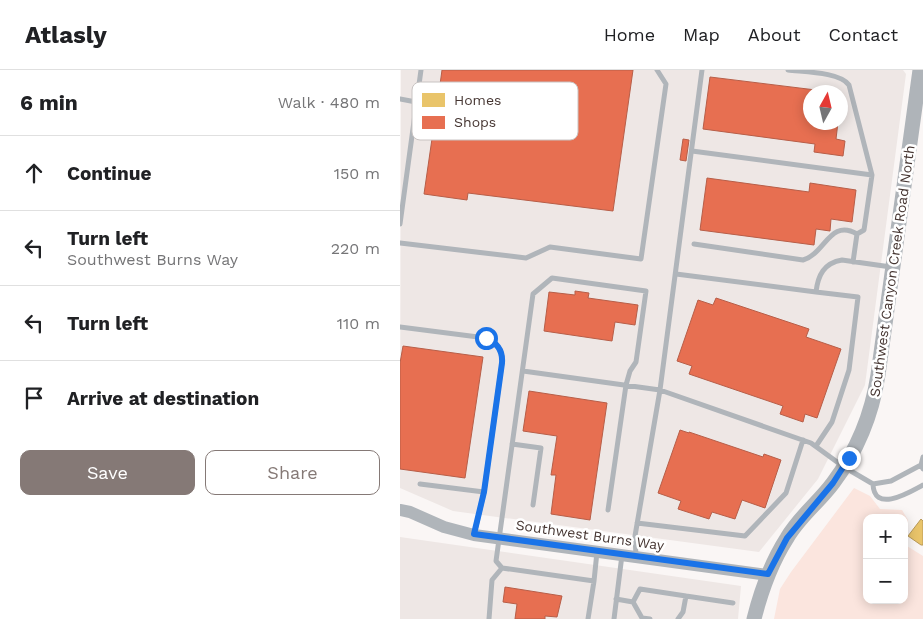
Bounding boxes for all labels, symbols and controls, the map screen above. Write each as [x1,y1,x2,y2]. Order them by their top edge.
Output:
text: Atlasly [25,21,107,49]
text: Home [604,24,655,45]
text: Map [683,24,720,45]
text: About [748,24,800,45]
text: Contact [828,24,898,45]
legend [412,82,578,140]
north arrow [803,85,848,130]
text: 6 min [20,90,78,115]
text: Homes [454,92,501,108]
text: Walk · 480 m [278,93,380,112]
text: Shops [454,114,496,130]
street label: Southwest Canyon Creek Road North [866,144,918,398]
icon: ahead [20,159,48,187]
text: Continue [67,162,151,185]
text: 150 m [334,164,380,183]
text: Turn left [67,227,148,250]
icon: left [20,234,48,262]
text: 220 m [331,239,380,258]
text: Southwest Burns Way [67,250,238,269]
icon: left [20,309,48,337]
text: Turn left [67,312,148,335]
text: 110 m [337,314,380,333]
route start [475,327,498,350]
icon: arrive [20,384,48,412]
text: Arrive at destination [67,387,259,410]
route end [838,447,861,470]
button: Save [20,450,195,495]
button: Share [205,450,380,495]
map controls [863,514,908,604]
button: + [863,514,908,559]
street label: Southwest Burns Way [515,517,666,553]
button: − [863,559,908,604]

